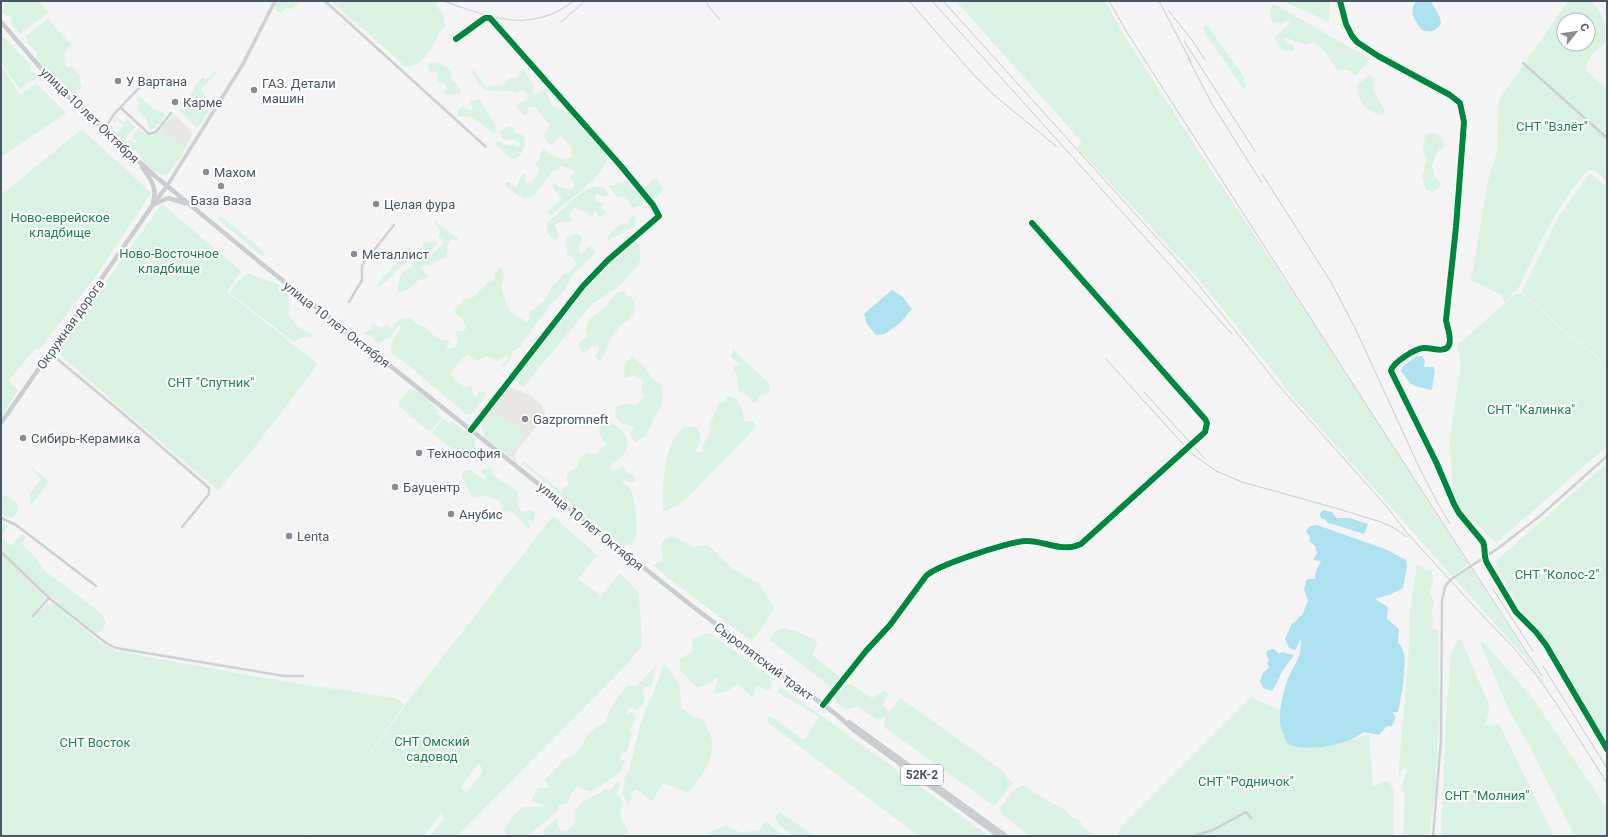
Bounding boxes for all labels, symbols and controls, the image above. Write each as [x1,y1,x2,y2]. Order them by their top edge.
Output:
north arrow [1556,12,1596,52]
text: С [1577,21,1592,34]
street label: улица 10 лет Октября [37,64,142,166]
place label: У Вартана [126,74,187,89]
marker: У Вартана [113,76,123,86]
place label: ГАЗ. Детали машин [262,76,336,106]
marker: ГАЗ. Детали машин [249,85,259,95]
place label: Карме [183,95,222,110]
marker: Карме [170,97,180,107]
park label: СНТ "Взлёт" [1516,119,1588,134]
place label: Махом [214,165,256,180]
marker: Махом [201,167,211,177]
marker: База Ваза [216,181,226,191]
place label: База Ваза [190,193,252,208]
place label: Целая фура [384,197,455,212]
marker: Целая фура [371,199,381,209]
park label: Ново-еврейское кладбище [10,210,110,240]
park label: Ново-Восточное кладбище [119,246,219,276]
place label: Металлист [362,247,429,262]
marker: Металлист [349,249,359,259]
street label: Окружная дорога [34,276,107,372]
street label: улица 10 лет Октября [280,278,393,371]
park label: СНТ "Спутник" [167,375,255,390]
park label: СНТ "Калинка" [1487,402,1575,417]
place label: Gazpromneft [533,412,609,427]
marker: Gazpromneft [520,414,530,424]
place label: Сибирь-Керамика [31,431,140,446]
marker: Сибирь-Керамика [18,433,28,443]
place label: Технософия [427,446,501,461]
marker: Технософия [414,448,424,458]
street label: улица 10 лет Октября [535,479,646,574]
place label: Бауцентр [403,480,460,495]
marker: Бауцентр [390,482,400,492]
place label: Анубис [459,507,503,522]
marker: Анубис [446,509,456,519]
place label: Lenta [297,529,329,544]
marker: Lenta [284,531,294,541]
park label: СНТ "Колос-2" [1515,567,1599,582]
street label: Сыропятский тракт [711,619,816,703]
park label: СНТ Омский садовод [394,734,470,764]
park label: СНТ Восток [59,735,131,750]
road number: 52К-2 [901,765,943,785]
park label: СНТ "Родничок" [1198,774,1294,789]
park label: СНТ "Молния" [1445,788,1529,803]

